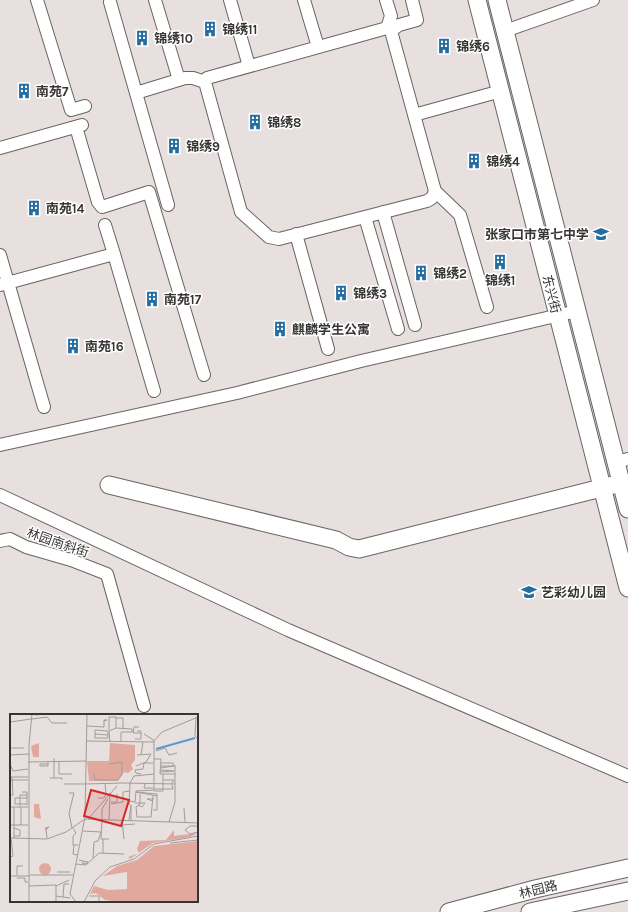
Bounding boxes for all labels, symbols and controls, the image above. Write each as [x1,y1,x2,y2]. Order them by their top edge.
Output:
building icon: 锦绣11 [201,20,219,38]
place label: 锦绣11 [222,22,257,37]
building icon: 锦绣10 [133,29,151,47]
place label: 锦绣10 [154,31,193,46]
building icon: 锦绣6 [435,37,453,55]
place label: 锦绣6 [456,39,490,54]
building icon: 南苑7 [15,82,33,100]
place label: 南苑7 [36,84,69,99]
building icon: 锦绣8 [246,113,264,131]
place label: 锦绣8 [267,115,301,130]
building icon: 锦绣9 [165,137,183,155]
place label: 锦绣9 [186,139,220,154]
building icon: 锦绣4 [465,152,483,170]
place label: 锦绣4 [486,154,520,169]
building icon: 南苑14 [25,199,43,217]
place label: 南苑14 [46,201,85,216]
school or university icon: 张家口市第七中学 [592,225,610,243]
place label: 张家口市第七中学 [485,227,589,242]
building icon: 锦绣1 [491,253,509,271]
building icon: 锦绣2 [412,264,430,282]
place label: 锦绣2 [433,266,467,281]
place label: 锦绣1 [485,273,515,288]
street label: 东兴街 [540,273,564,315]
building icon: 锦绣3 [332,284,350,302]
place label: 锦绣3 [353,286,387,301]
building icon: 南苑17 [143,290,161,308]
place label: 南苑17 [164,292,202,307]
building icon: 麒麟学生公寓 [271,320,289,338]
place label: 麒麟学生公寓 [292,322,370,337]
building icon: 南苑16 [64,337,82,355]
place label: 南苑16 [85,339,124,354]
street label: 林园南斜街 [25,525,91,560]
school or university icon: 艺彩幼儿园 [520,583,538,601]
place label: 艺彩幼儿园 [541,585,606,600]
inset map [10,714,198,902]
street label: 林园路 [517,877,559,901]

